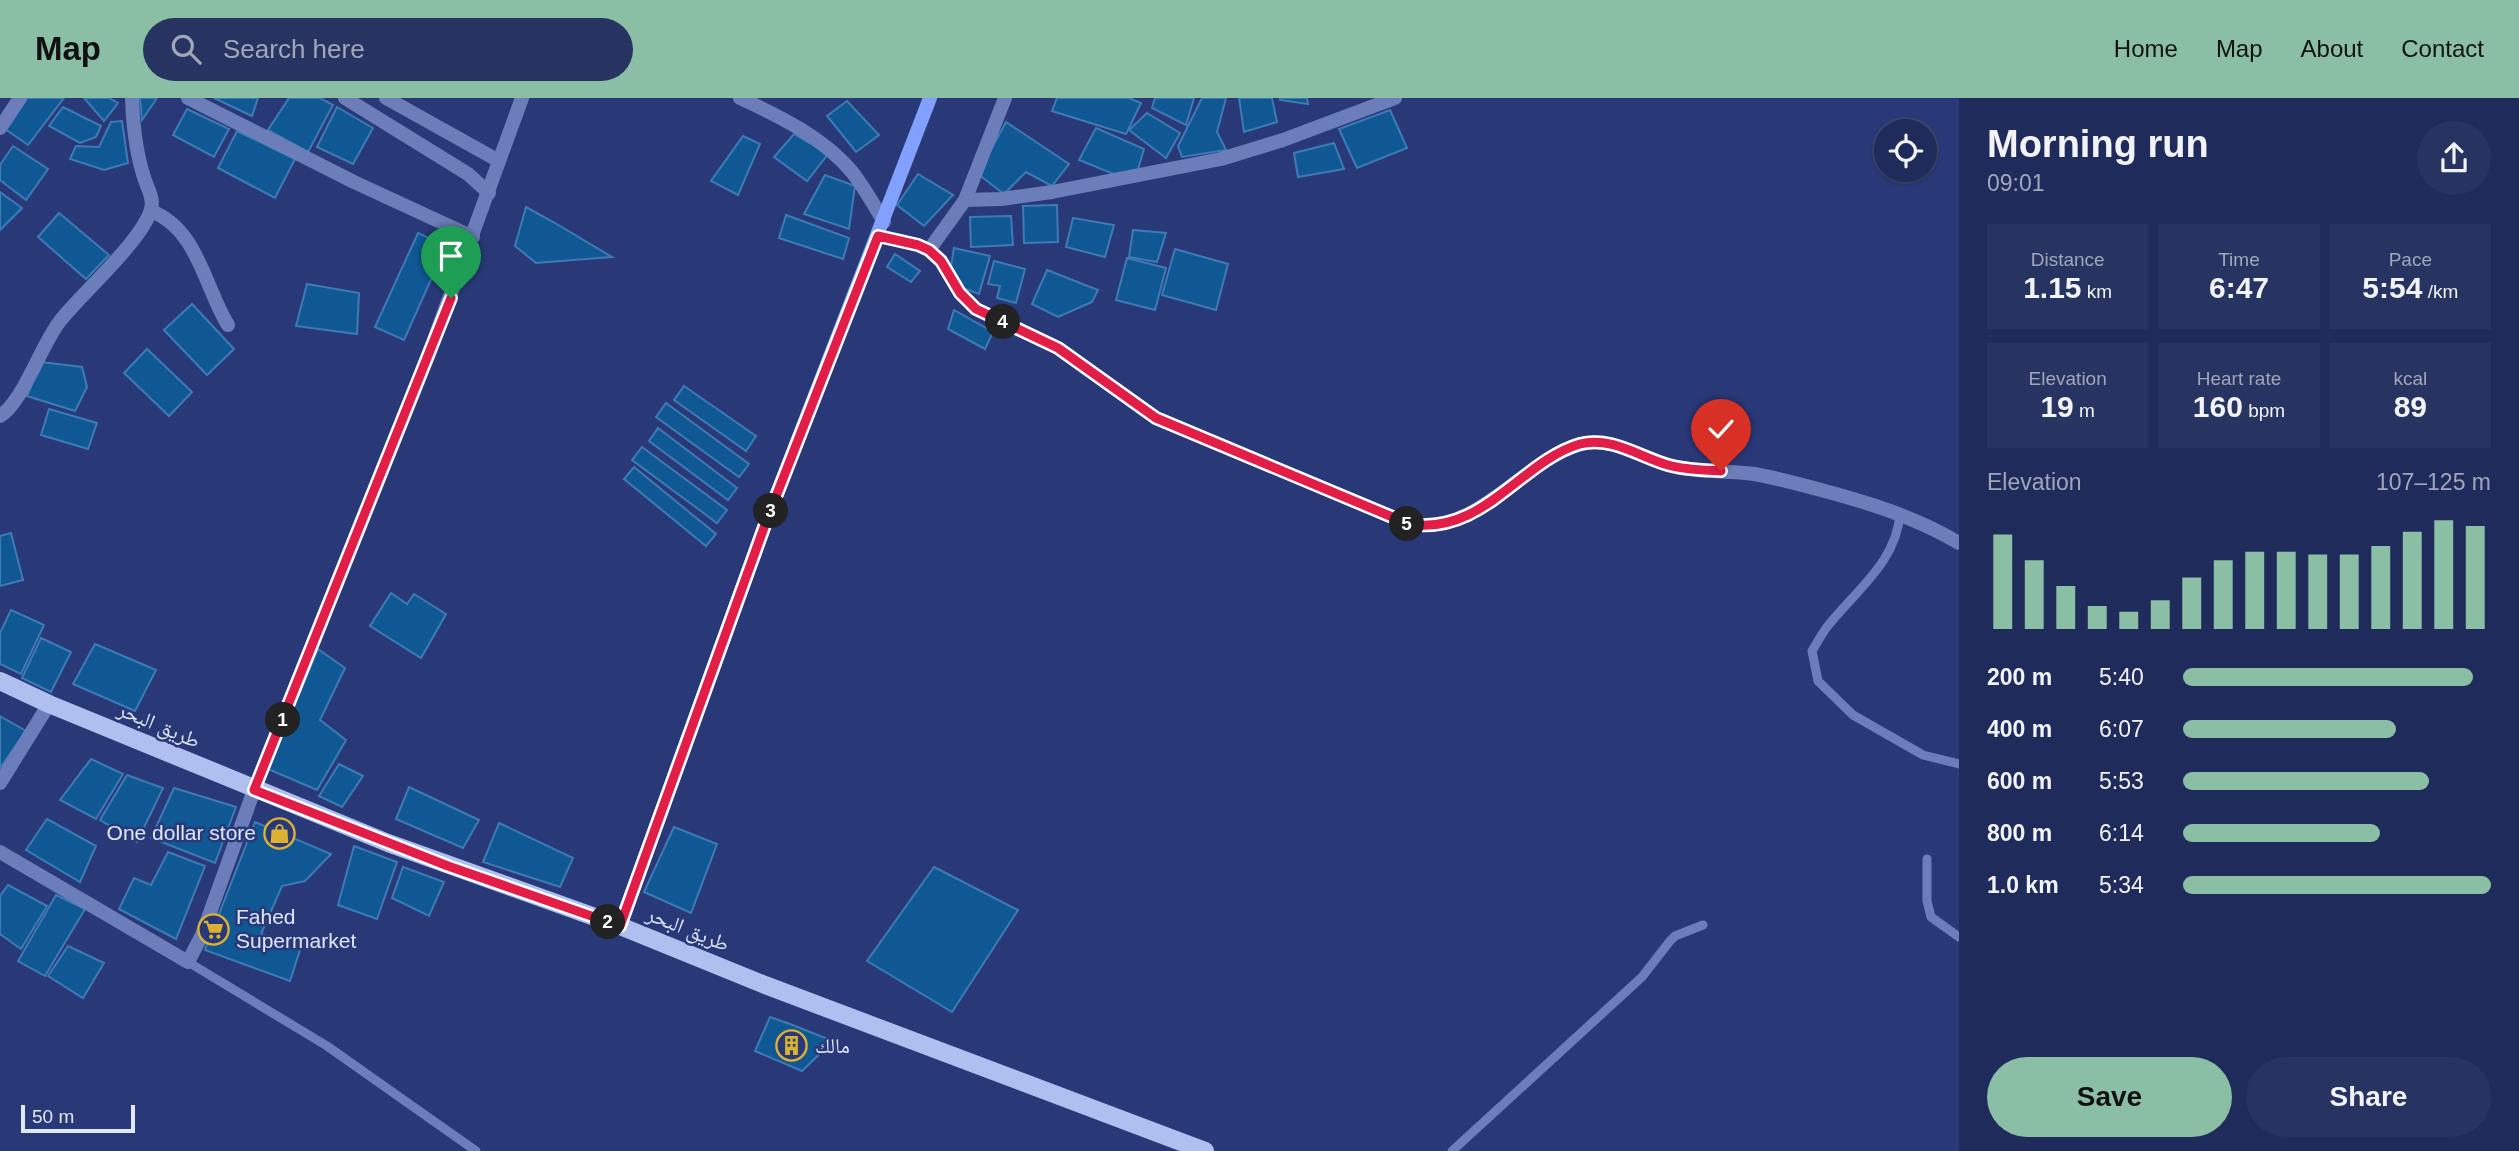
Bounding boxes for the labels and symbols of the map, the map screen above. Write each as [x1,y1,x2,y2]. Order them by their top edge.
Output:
pin [421,226,481,298]
pin: 4 [986,304,1020,340]
pin [1691,399,1751,471]
pin: 3 [754,494,788,528]
pin: 5 [1390,506,1424,542]
street label: طريق البحر [113,697,204,754]
pin: 1 [266,702,300,738]
shop icon: One dollar store [262,816,296,850]
place label: One dollar store [107,821,256,844]
street label: طريق البحر [642,901,733,957]
pin: 2 [590,904,626,940]
place label: Fahed Supermarket [236,905,356,952]
supermarket icon: Fahed Supermarket [196,912,230,946]
building icon: مالك [775,1029,809,1063]
place label: مالك [815,1034,850,1057]
scale bar [21,1102,135,1134]

